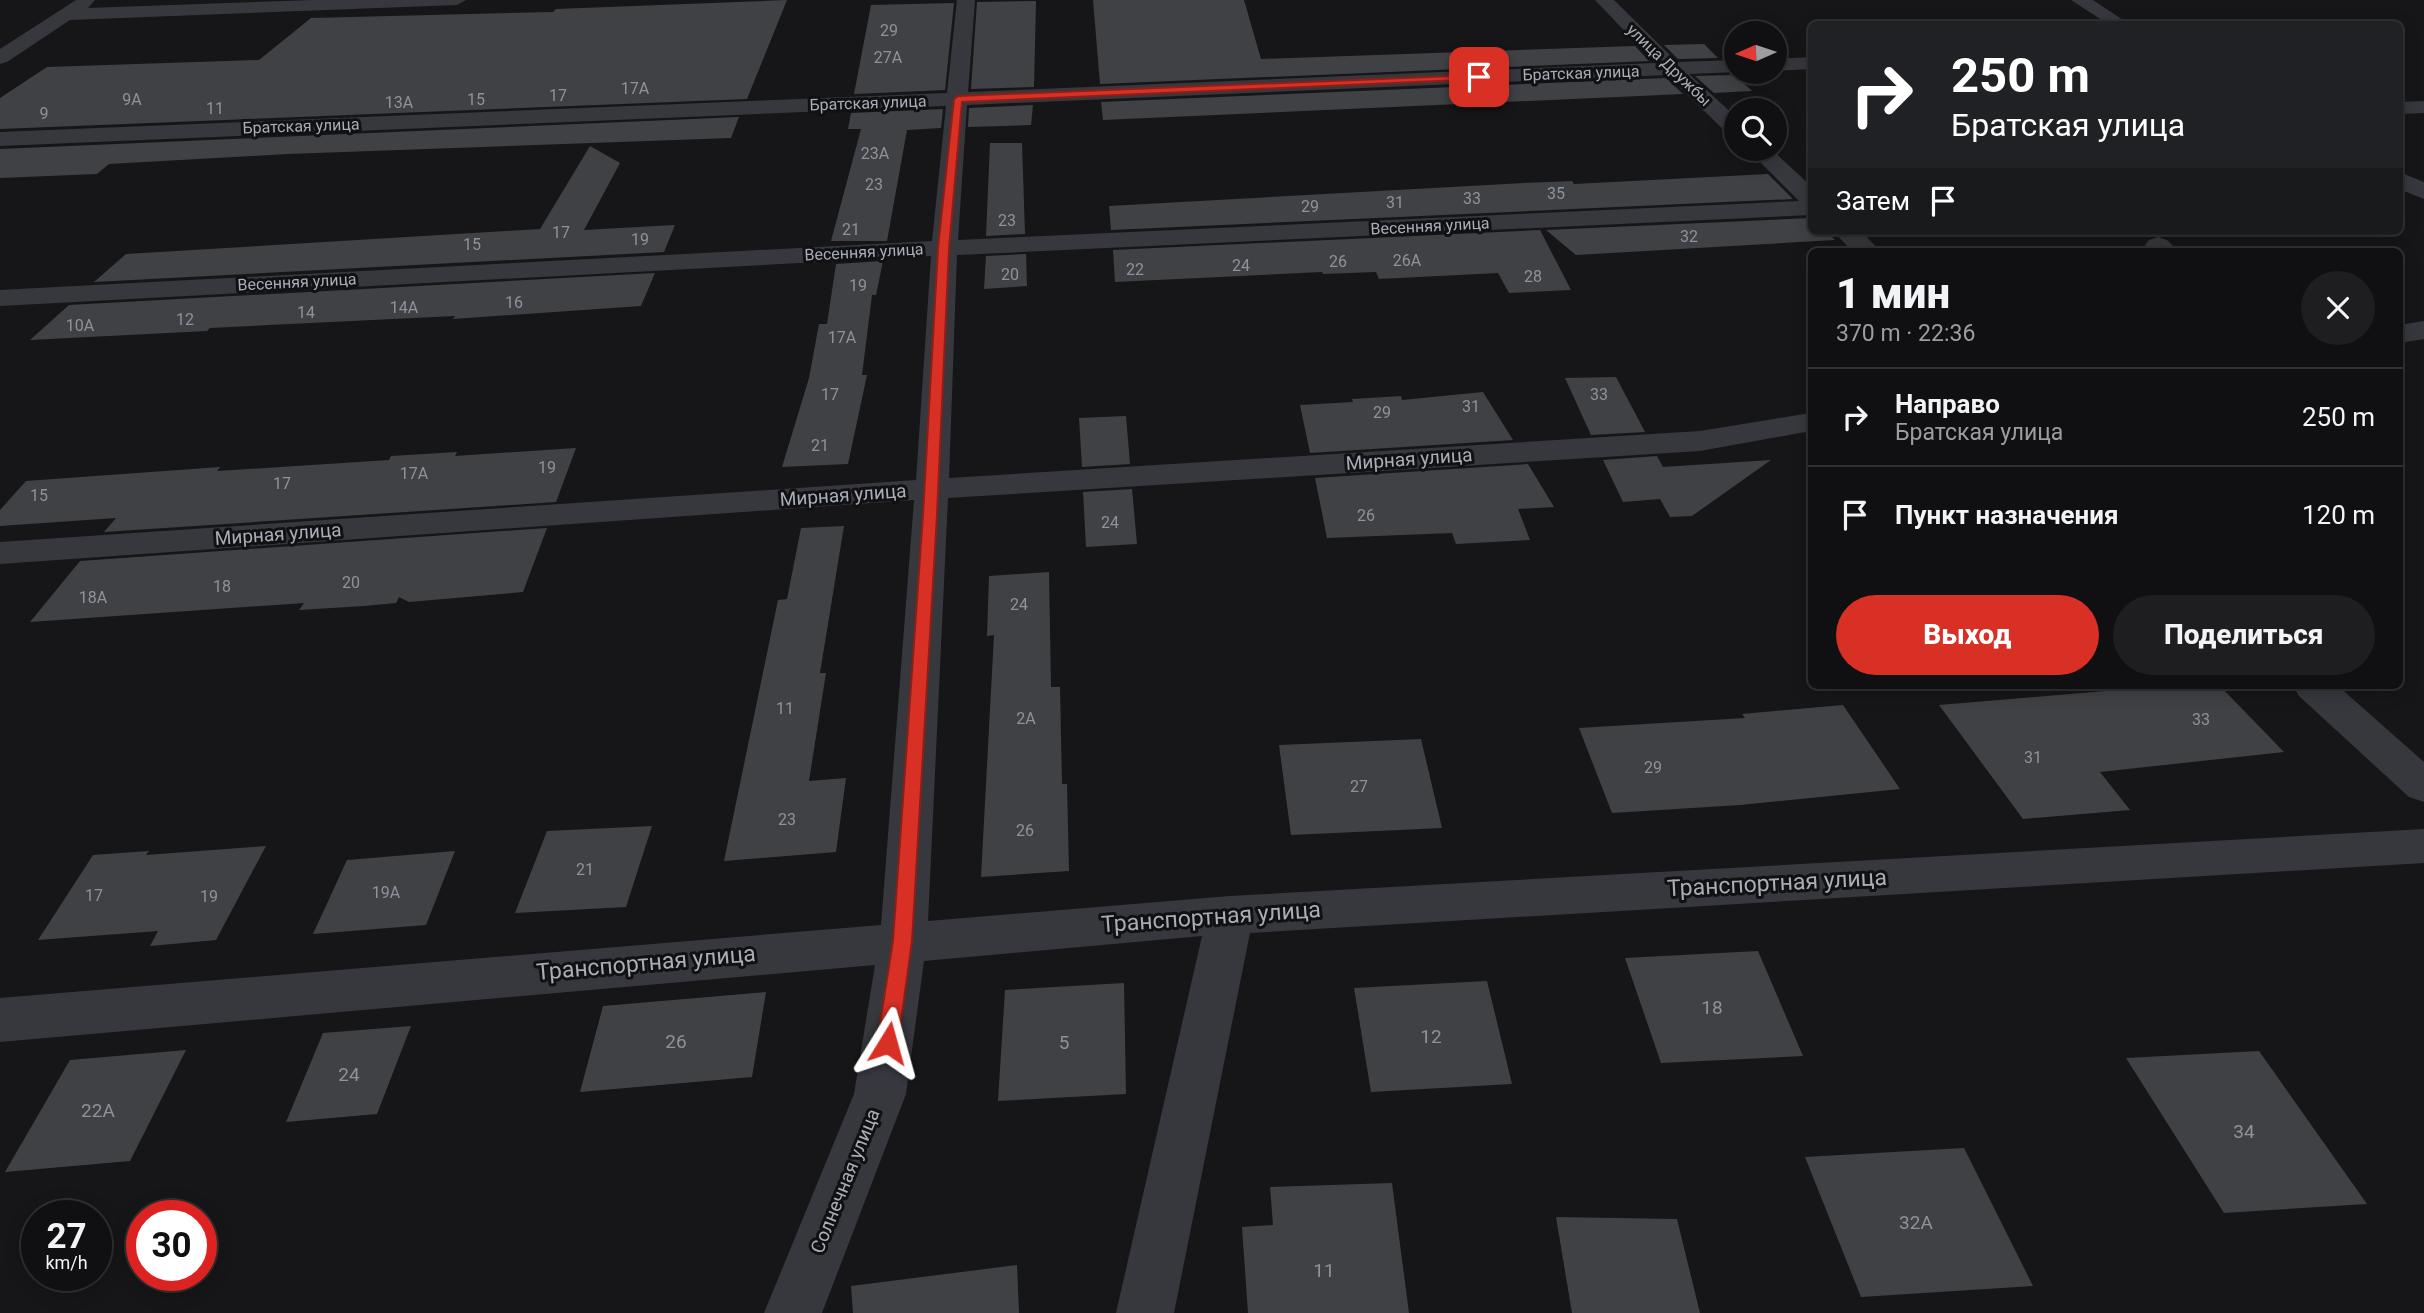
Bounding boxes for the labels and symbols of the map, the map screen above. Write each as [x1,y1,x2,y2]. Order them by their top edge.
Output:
street label: улица Дружбы [1623,20,1715,110]
house number: 29 [880,21,898,40]
north arrow [1724,21,1787,84]
pin [1449,47,1509,107]
house number: 27А [874,48,903,67]
street label: Братская улица [1522,61,1640,85]
house number: 17А [621,79,650,98]
house number: 17 [549,86,567,105]
house number: 9А [122,90,142,109]
house number: 15 [467,90,485,109]
street label: Братская улица [809,91,927,115]
house number: 13А [385,93,414,112]
house number: 11 [206,99,224,118]
house number: 9 [40,104,49,123]
street label: Братская улица [242,114,360,138]
house number: 23А [861,144,890,163]
house number: 23 [865,175,883,194]
house number: 35 [1547,184,1565,203]
house number: 33 [1463,189,1481,208]
house number: 31 [1386,193,1404,212]
house number: 29 [1301,197,1319,216]
house number: 23 [998,211,1016,230]
street label: Весенняя улица [1370,213,1490,239]
house number: 21 [842,220,860,239]
house number: 17 [552,223,570,242]
house number: 32 [1680,227,1698,246]
house number: 19 [631,230,649,249]
house number: 15 [463,235,481,254]
street label: Весенняя улица [804,239,924,265]
house number: 26А [1393,251,1422,270]
house number: 26 [1329,252,1347,271]
house number: 24 [1232,256,1250,275]
house number: 22 [1126,260,1144,279]
house number: 20 [1001,265,1019,284]
house number: 28 [1524,267,1542,286]
street label: Весенняя улица [237,269,357,295]
house number: 19 [849,276,867,295]
house number: 16 [505,293,523,312]
house number: 14А [390,298,419,317]
house number: 14 [297,303,315,322]
house number: 12 [176,310,194,329]
house number: 10А [66,316,95,335]
house number: 17А [828,328,857,347]
house number: 17 [821,385,839,404]
house number: 33 [1590,385,1608,404]
house number: 31 [1462,397,1480,416]
house number: 29 [1373,403,1391,422]
house number: 21 [811,436,829,455]
street label: Мирная улица [1345,443,1473,475]
house number: 19 [538,458,556,477]
house number: 17А [400,464,429,483]
house number: 17 [273,474,291,493]
street label: Мирная улица [779,479,907,511]
house number: 15 [30,486,48,505]
house number: 26 [1357,506,1375,525]
house number: 24 [1101,513,1119,532]
street label: Мирная улица [214,518,342,550]
house number: 20 [342,573,360,592]
house number: 18 [213,577,231,596]
house number: 18А [79,588,108,607]
house number: 24 [1010,595,1028,614]
house number: 11 [776,699,794,718]
house number: 2А [1016,709,1036,728]
house number: 33 [2192,710,2210,729]
house number: 31 [2024,748,2042,767]
house number: 29 [1644,758,1662,777]
house number: 27 [1350,777,1368,796]
house number: 23 [778,810,796,829]
house number: 26 [1016,821,1034,840]
house number: 21 [576,860,594,879]
street label: Транспортная улица [1666,864,1888,902]
house number: 19А [372,883,401,902]
house number: 17 [85,886,103,905]
house number: 19 [200,887,218,906]
street label: Транспортная улица [1100,896,1322,938]
street label: Транспортная улица [535,940,757,986]
house number: 18 [1701,996,1723,1019]
position arrow [851,1006,925,1080]
house number: 12 [1420,1025,1442,1048]
house number: 26 [665,1030,687,1053]
house number: 5 [1059,1031,1069,1054]
house number: 24 [338,1063,360,1086]
house number: 22А [81,1099,115,1122]
street label: Солнечная улица [805,1105,885,1257]
house number: 34 [2233,1120,2255,1143]
speed limit sign: 30 [126,1200,217,1291]
house number: 32А [1899,1211,1933,1234]
house number: 11 [1313,1259,1335,1282]

